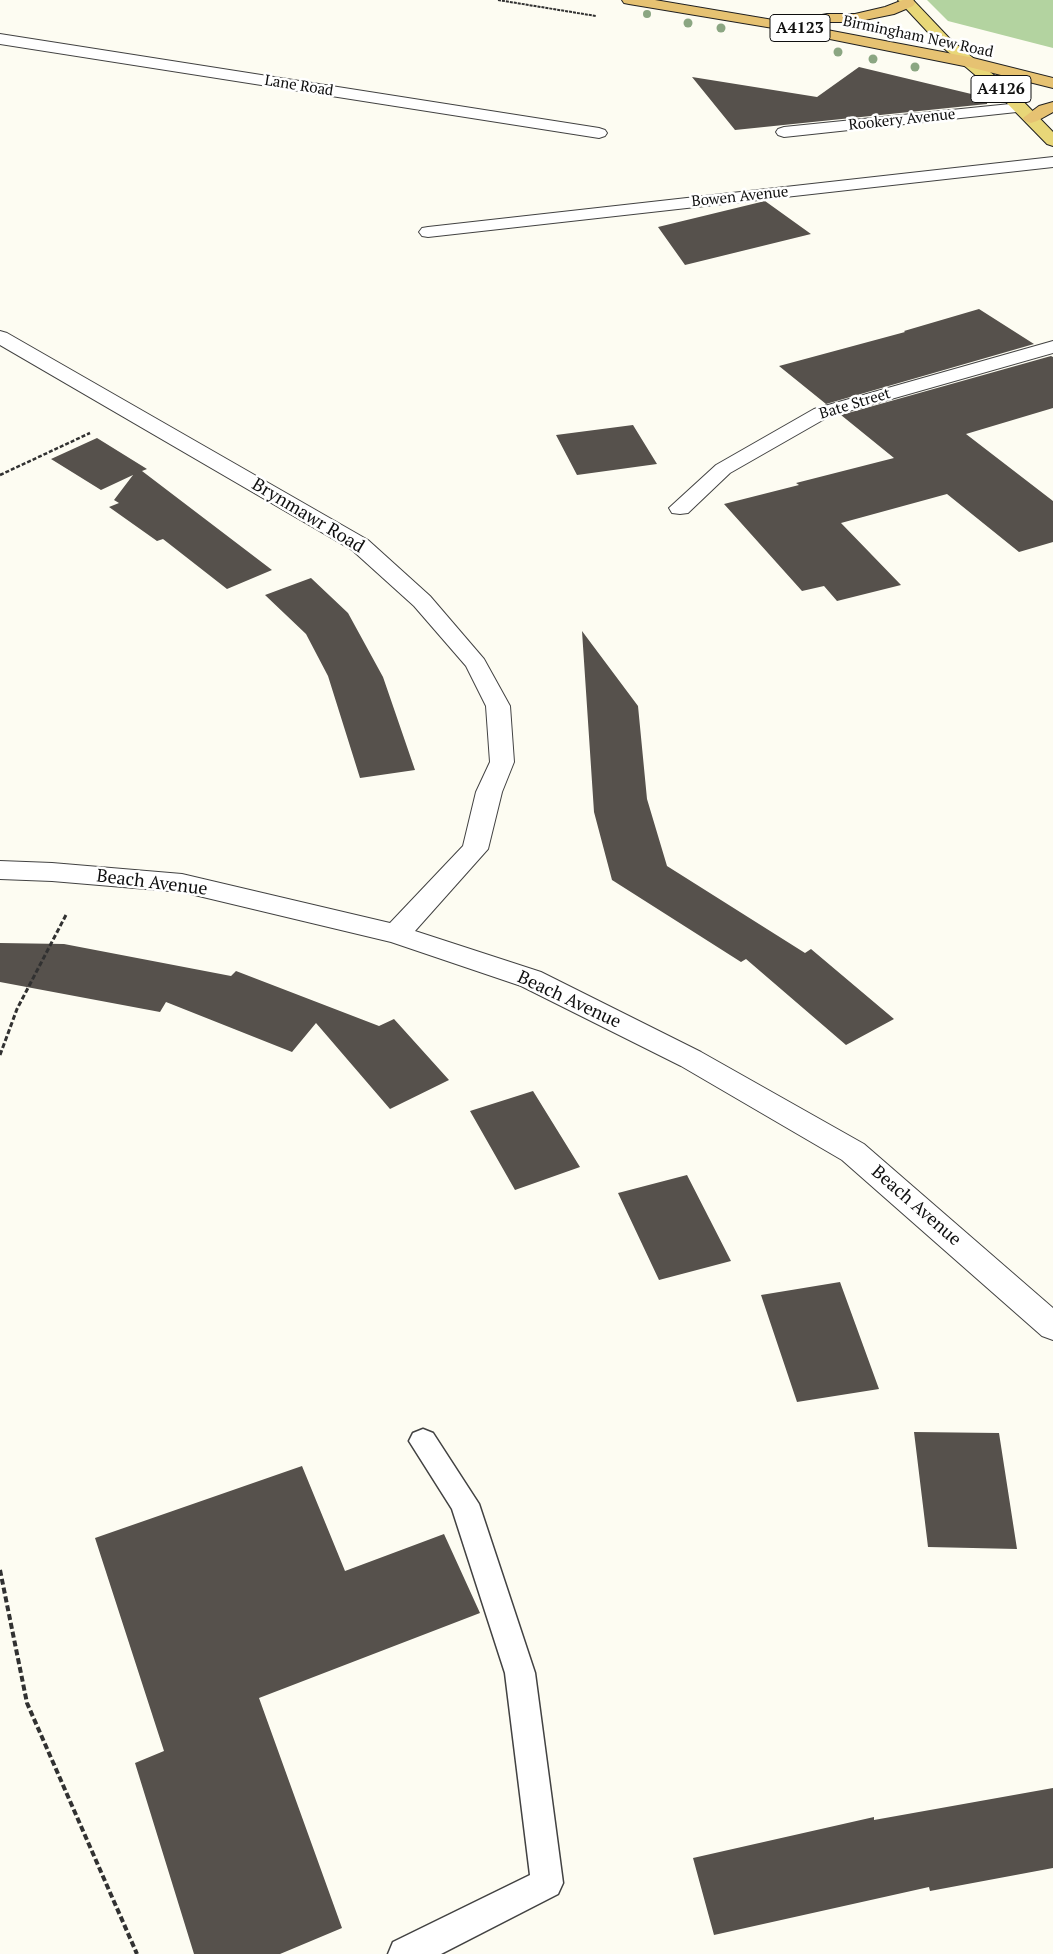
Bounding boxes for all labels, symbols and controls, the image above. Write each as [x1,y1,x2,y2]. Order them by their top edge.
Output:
street label: Birmingham New Road [841,12,995,62]
road number: A4123 [770,14,830,42]
street label: Lane Road [263,72,335,100]
road number: A4126 [971,76,1031,102]
street label: Rookery Avenue [848,105,956,135]
street label: Bowen Avenue [691,183,789,211]
street label: Bate Street [817,385,893,423]
street label: Brynmawr Road [248,474,368,558]
street label: Beach Avenue [95,865,209,901]
street label: Beach Avenue [514,967,624,1033]
street label: Beach Avenue [867,1161,965,1251]

